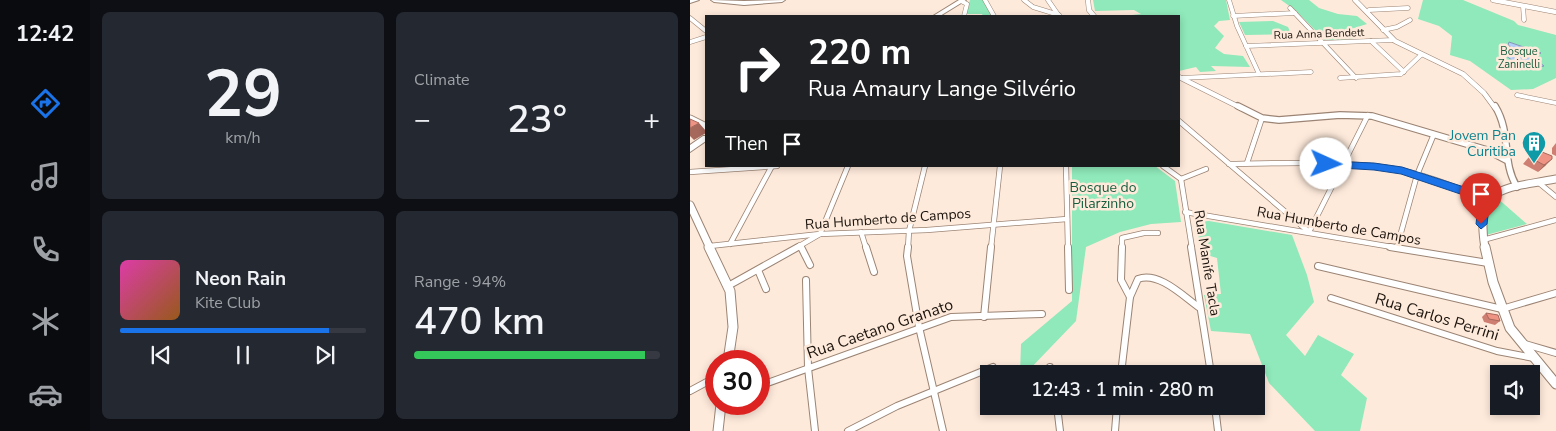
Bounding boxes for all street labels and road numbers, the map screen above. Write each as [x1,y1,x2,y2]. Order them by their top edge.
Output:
street label: Rua Anna Bendett [1273,25,1365,43]
street label: Rua Humberto de Campos [1255,202,1423,250]
street label: Rua Humberto de Campos [804,204,972,234]
street label: Rua Manife Tacla [1189,209,1225,317]
street label: Rua Carlos Perrini [1372,288,1502,346]
street label: Rua Caetano Granato [804,294,956,364]

